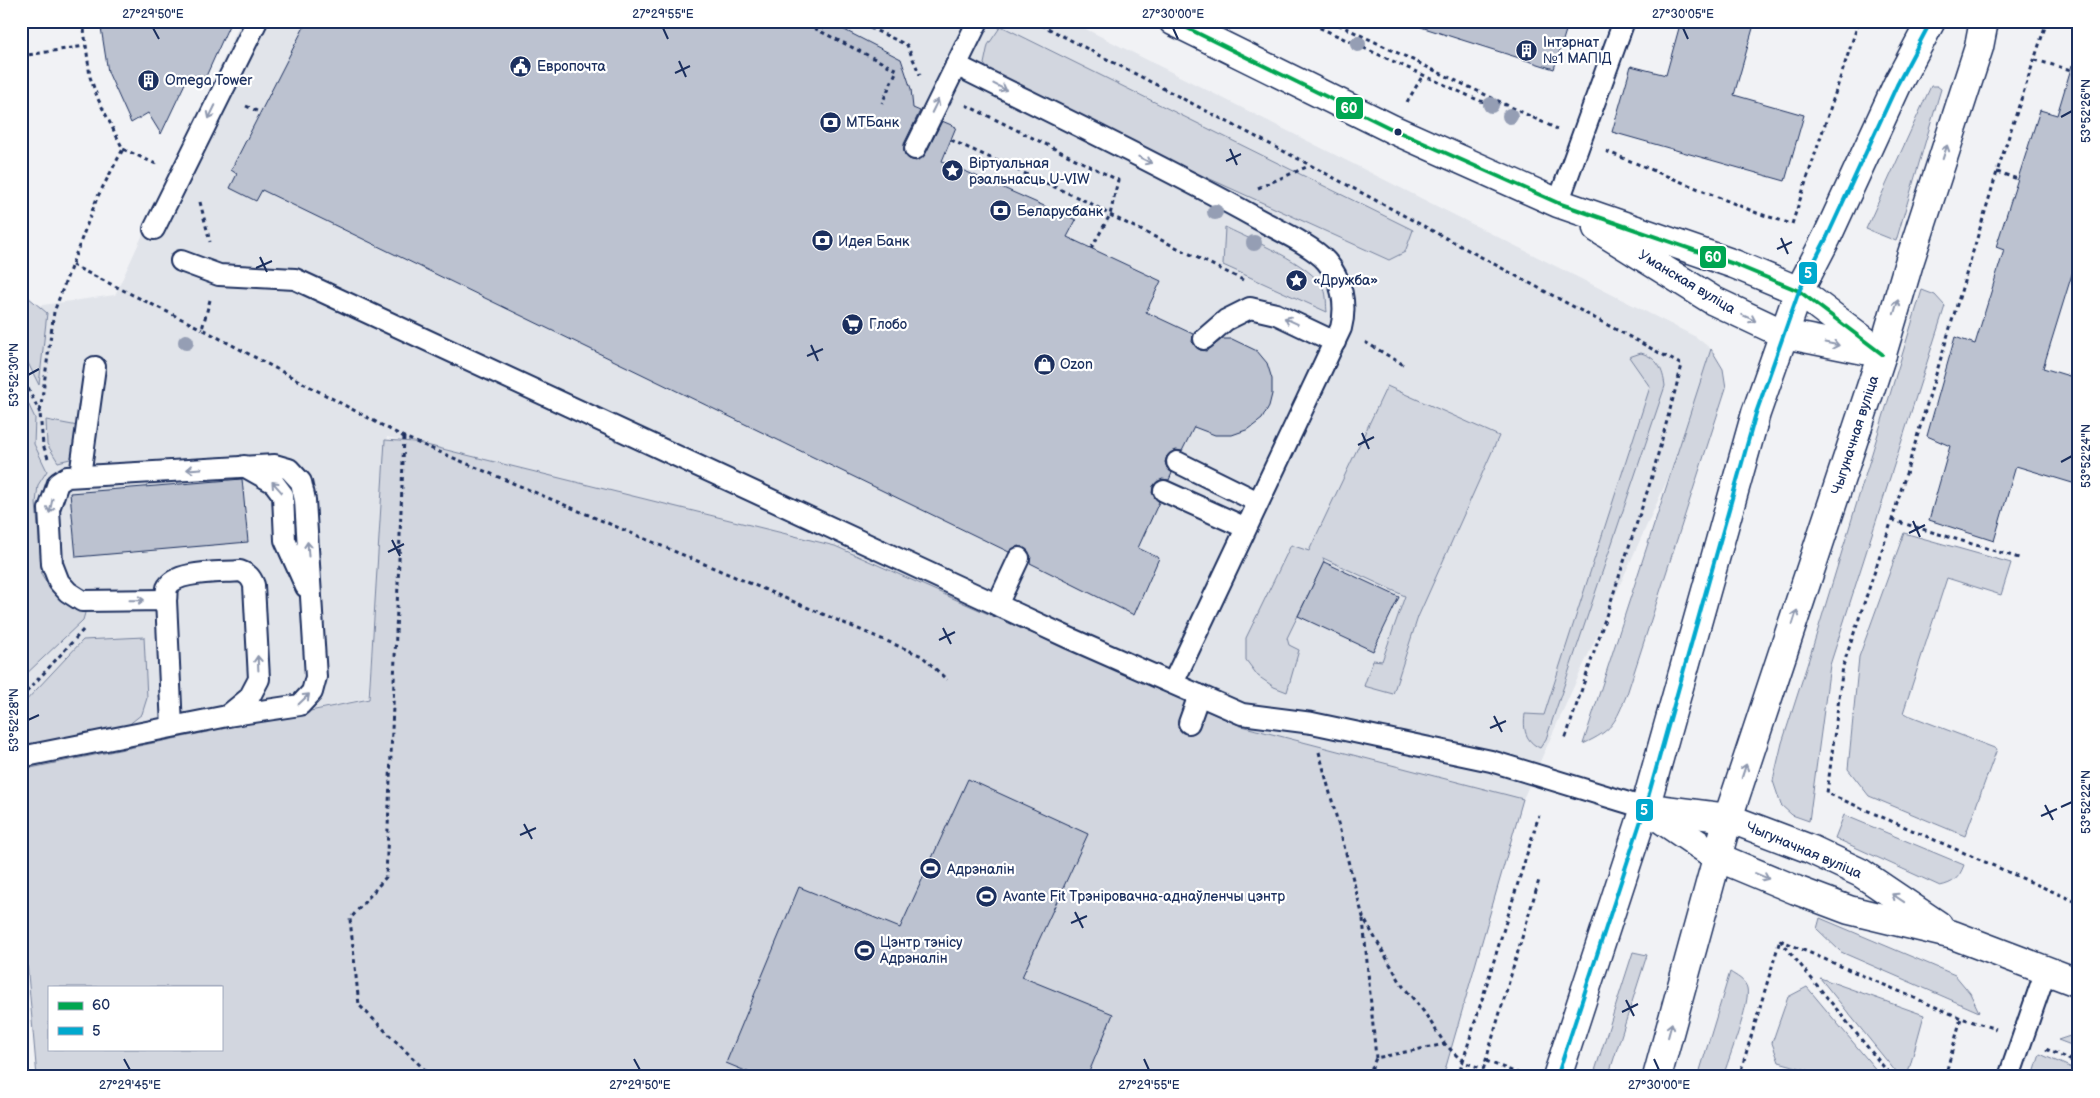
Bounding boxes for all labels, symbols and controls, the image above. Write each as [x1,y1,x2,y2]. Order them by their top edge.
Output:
text: 27°29'50"E [122,7,184,22]
text: 27°29'55"E [632,7,694,22]
text: 27°30'00"E [1142,7,1204,22]
text: 27°30'05"E [1652,7,1714,22]
place label: Інтэрнат №1 МАПІД [1543,34,1612,67]
building icon: Інтэрнат №1 МАПІД [1515,38,1539,62]
public building icon: Европочта [509,54,533,78]
place label: Европочта [537,58,607,75]
building icon: Omega Tower [137,68,161,92]
place label: Omega Tower [165,72,253,89]
text: 53°52'26"N [2079,79,2094,143]
one-way arrow [992,82,1007,92]
line badge: 60 [1335,96,1364,120]
one-way arrow [931,99,940,114]
text: 60 [1340,100,1358,117]
one-way arrow [206,104,216,119]
bank icon: МТБанк [818,110,842,134]
place label: МТБанк [846,114,900,131]
unlabelled marker [1393,127,1403,137]
one-way arrow [1941,145,1950,160]
place label: Віртуальная рэальнасць U-VIW [969,155,1090,188]
one-way arrow [1137,155,1152,165]
place icon: Віртуальная рэальнасць U-VIW [941,159,965,183]
bank icon: Беларусбанк [989,199,1013,223]
place label: Беларусбанк [1017,203,1104,220]
bank icon: Идея Банк [810,229,834,253]
place label: Идея Банк [838,233,910,250]
line badge: 60 [1699,245,1727,269]
street label: Уманская вуліца [1635,246,1739,318]
text: 60 [1704,249,1722,266]
line badge: 5 [1798,261,1818,285]
text: 5 [1804,265,1812,282]
place icon: «Дружба» [1285,268,1309,292]
place label: «Дружба» [1313,272,1378,289]
one-way arrow [1891,299,1901,315]
supermarket icon: Глобо [841,312,865,336]
one-way arrow [1742,313,1757,323]
place label: Глобо [869,316,907,333]
one-way arrow [1284,316,1299,326]
one-way arrow [1823,339,1839,349]
text: 53°52'30"N [7,343,22,407]
shop icon: Ozon [1032,352,1056,376]
place label: Ozon [1060,356,1093,373]
street label: Чыгуначная вуліца [1828,373,1882,497]
text: 53°52'24"N [2079,424,2094,488]
one-way arrow [187,464,203,473]
one-way arrow [271,481,282,494]
one-way arrow [46,498,55,514]
one-way arrow [304,541,313,557]
one-way arrow [128,596,144,605]
one-way arrow [1790,609,1800,625]
one-way arrow [254,655,263,671]
text: 53°52'28"N [7,688,22,752]
one-way arrow [298,693,310,705]
one-way arrow [1739,764,1749,780]
text: 53°52'22"N [2079,770,2094,834]
line badge: 5 [1635,798,1654,822]
text: 5 [1640,802,1648,819]
street label: Чыгуначная вуліца [1744,818,1865,882]
sports icon: Адрэналін [919,857,943,881]
place label: Адрэналін [946,861,1015,878]
one-way arrow [1754,872,1769,881]
sports icon: Avante Fit Трэніровачна-аднаўленчы цэнтр [975,884,999,908]
place label: Avante Fit Трэніровачна-аднаўленчы цэнтр [1003,888,1285,905]
one-way arrow [1891,893,1905,903]
place label: Цэнтр тэнісу Адрэналін [879,934,963,967]
sports icon: Цэнтр тэнісу Адрэналін [852,938,876,962]
legend [48,986,222,1050]
text: 60 [92,996,110,1015]
text: 5 [92,1022,101,1041]
one-way arrow [1666,1022,1675,1038]
text: 27°29'45"E [99,1078,161,1093]
text: 27°29'50"E [609,1078,671,1093]
text: 27°29'55"E [1118,1078,1180,1093]
text: 27°30'00"E [1628,1078,1690,1093]

